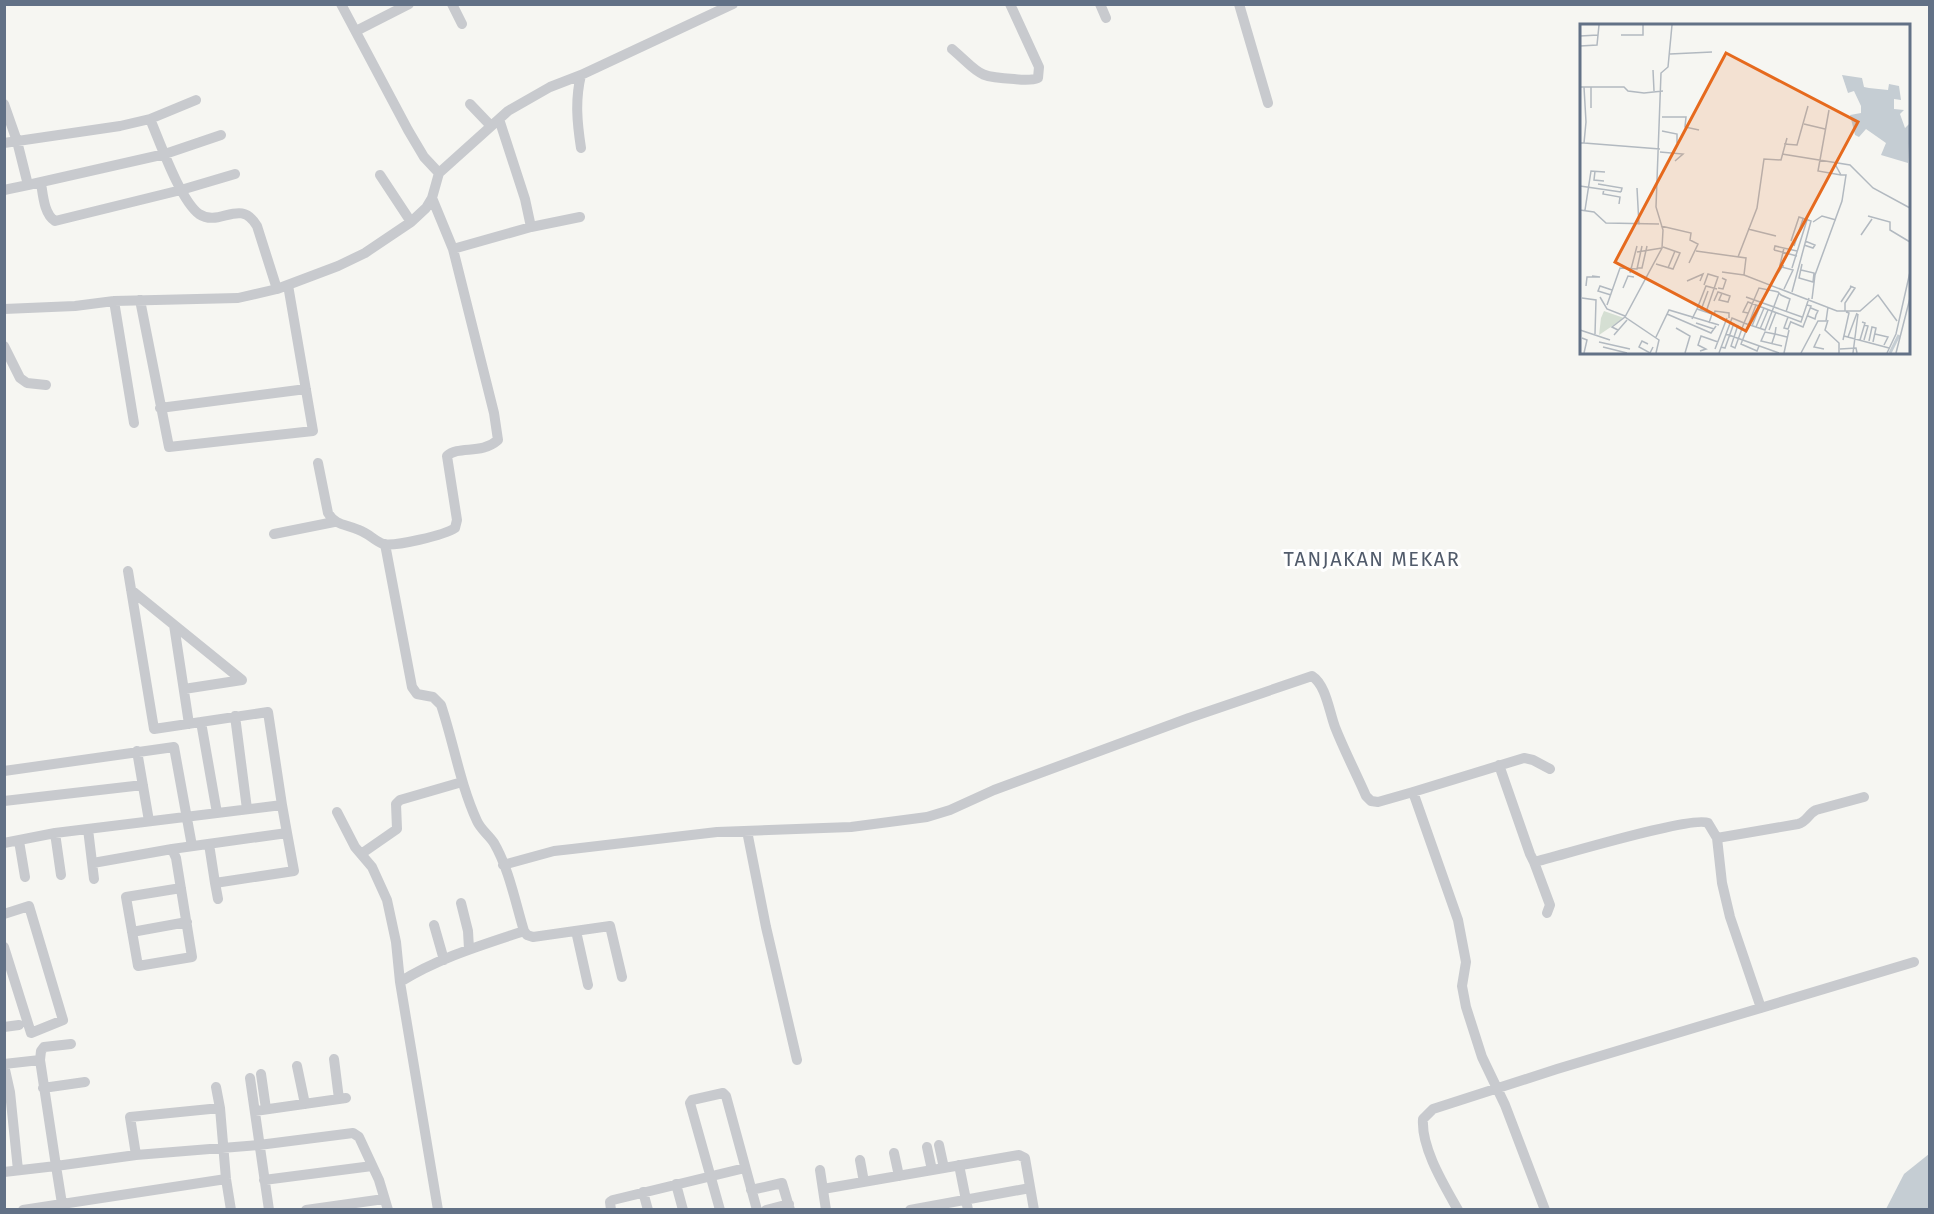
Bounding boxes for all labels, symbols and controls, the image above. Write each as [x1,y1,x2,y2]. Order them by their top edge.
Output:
inset map [1580,24,1910,354]
district label: TANJAKAN MEKAR [1284,547,1460,571]

